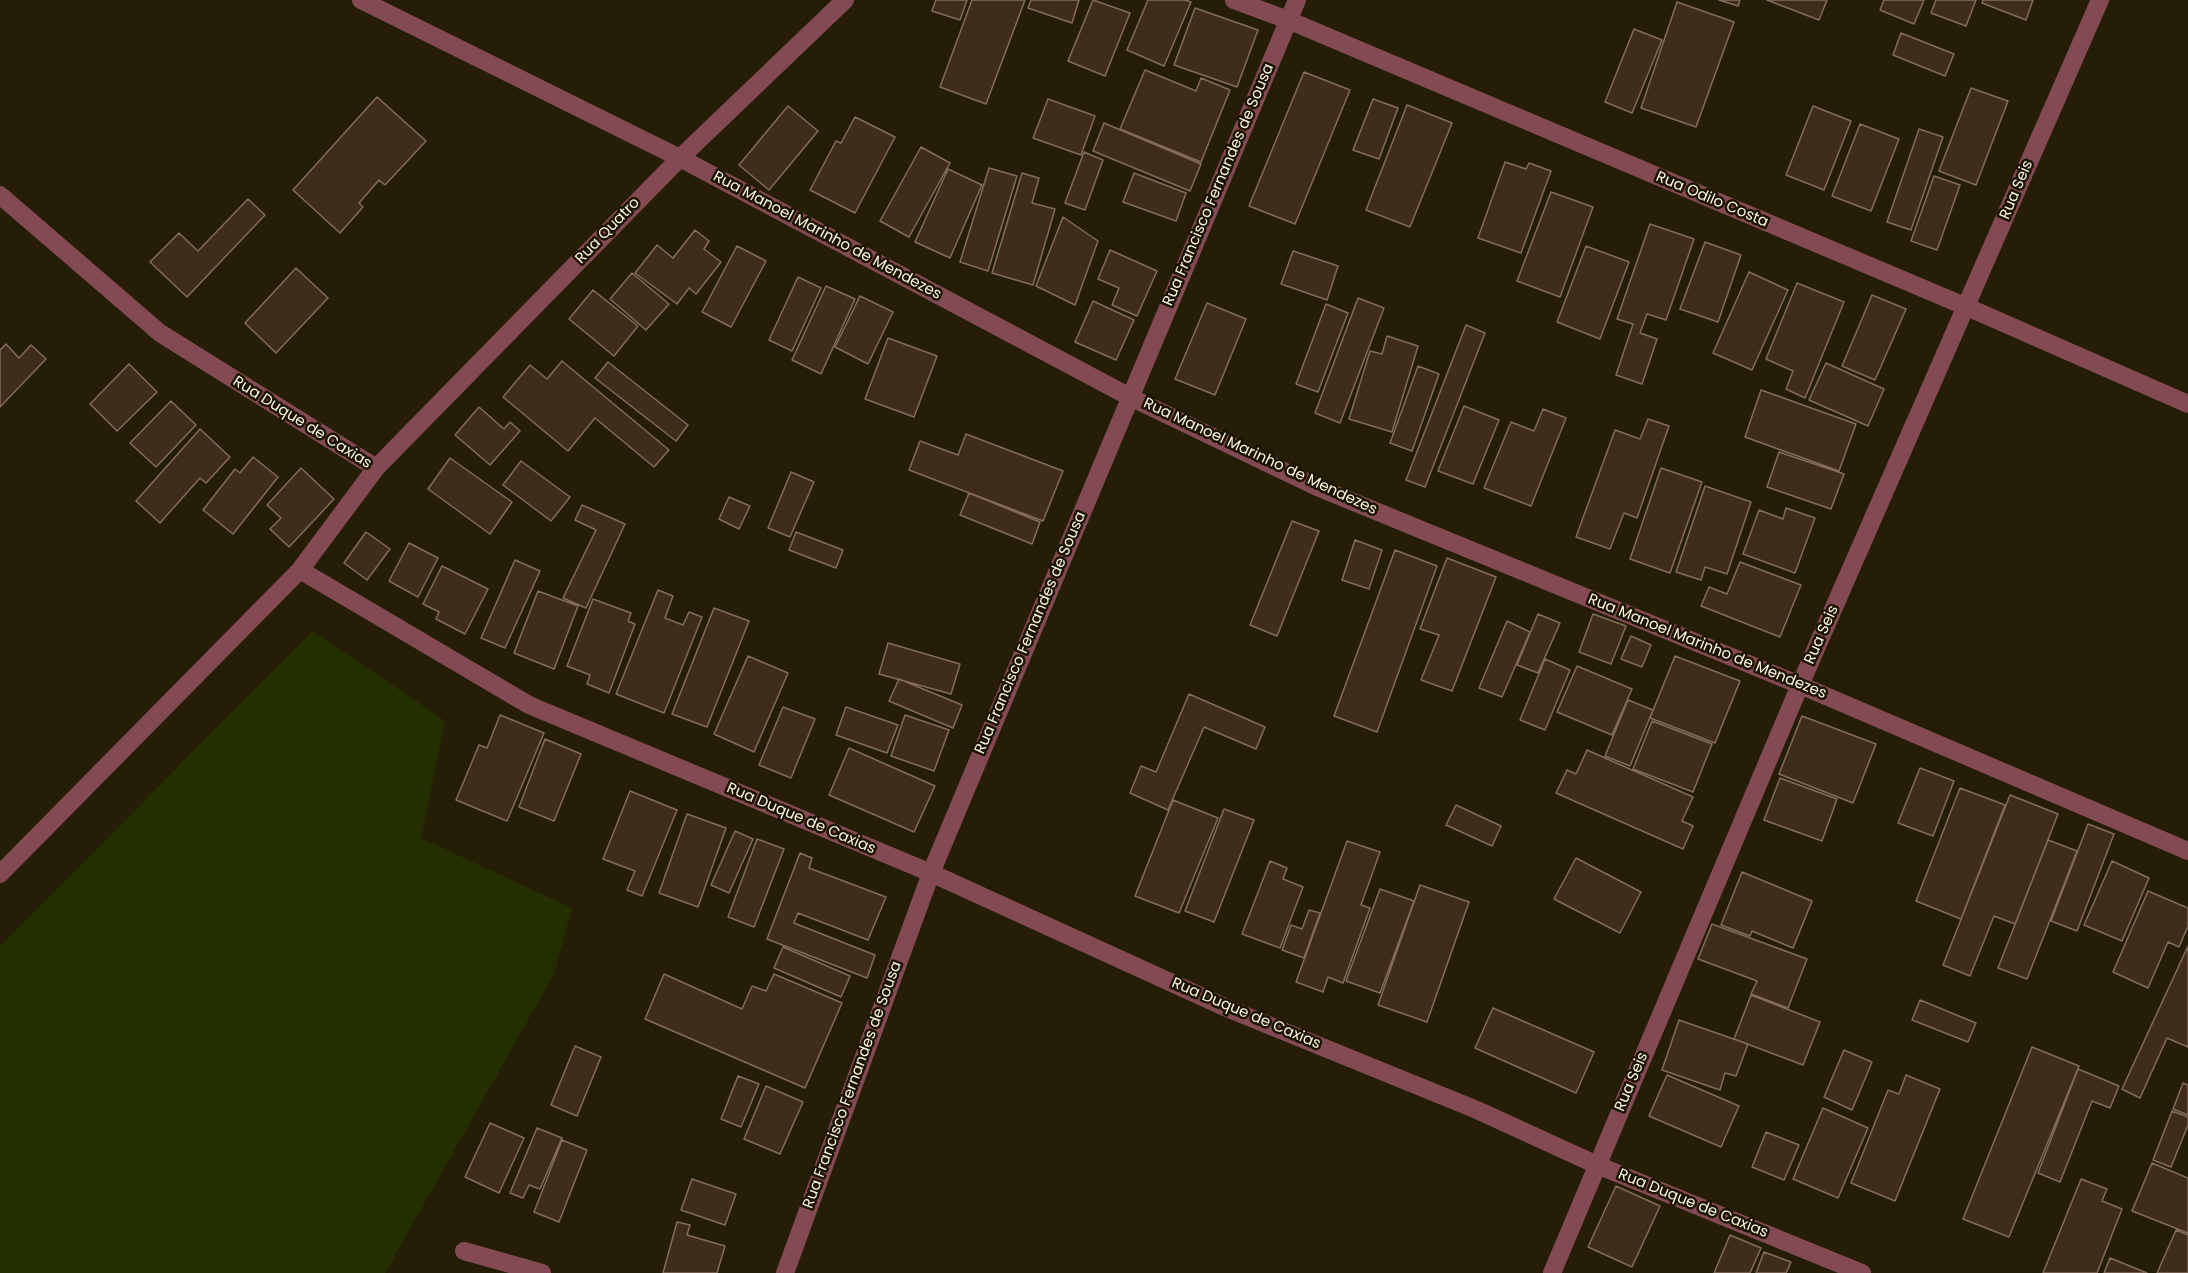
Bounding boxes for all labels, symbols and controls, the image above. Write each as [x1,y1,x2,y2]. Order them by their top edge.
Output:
street label: Rua Francisco Fernandes de Sousa [1160,61,1278,309]
street label: Rua Seis [1997,158,2037,222]
street label: Rua Manoel Marinho de Mendezes [710,168,944,304]
street label: Rua Odilo Costa [1653,168,1771,232]
street label: Rua Quatro [572,194,644,268]
street label: Rua Duque de Caxias [229,373,375,473]
street label: Rua Manoel Marinho de Mendezes [1140,395,1380,519]
street label: Rua Francisco Fernandes de Sousa [972,509,1090,757]
street label: Rua Manoel Marinho de Mendezes [1585,591,1829,703]
street label: Rua Seis [1801,603,1843,667]
street label: Rua Duque de Caxias [724,779,878,859]
street label: Rua Francisco Fernandes de Sousa [800,959,906,1211]
street label: Rua Duque de Caxias [1169,974,1323,1054]
street label: Rua Seis [1612,1050,1652,1114]
street label: Rua Duque de Caxias [1615,1166,1771,1242]

